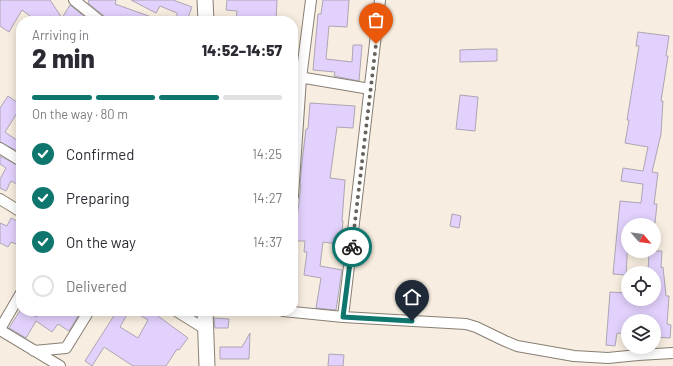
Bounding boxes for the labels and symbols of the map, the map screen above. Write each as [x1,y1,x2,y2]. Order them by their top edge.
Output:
pin [359,3,393,44]
north arrow [621,218,661,258]
courier [332,227,372,267]
pin [395,280,429,321]

